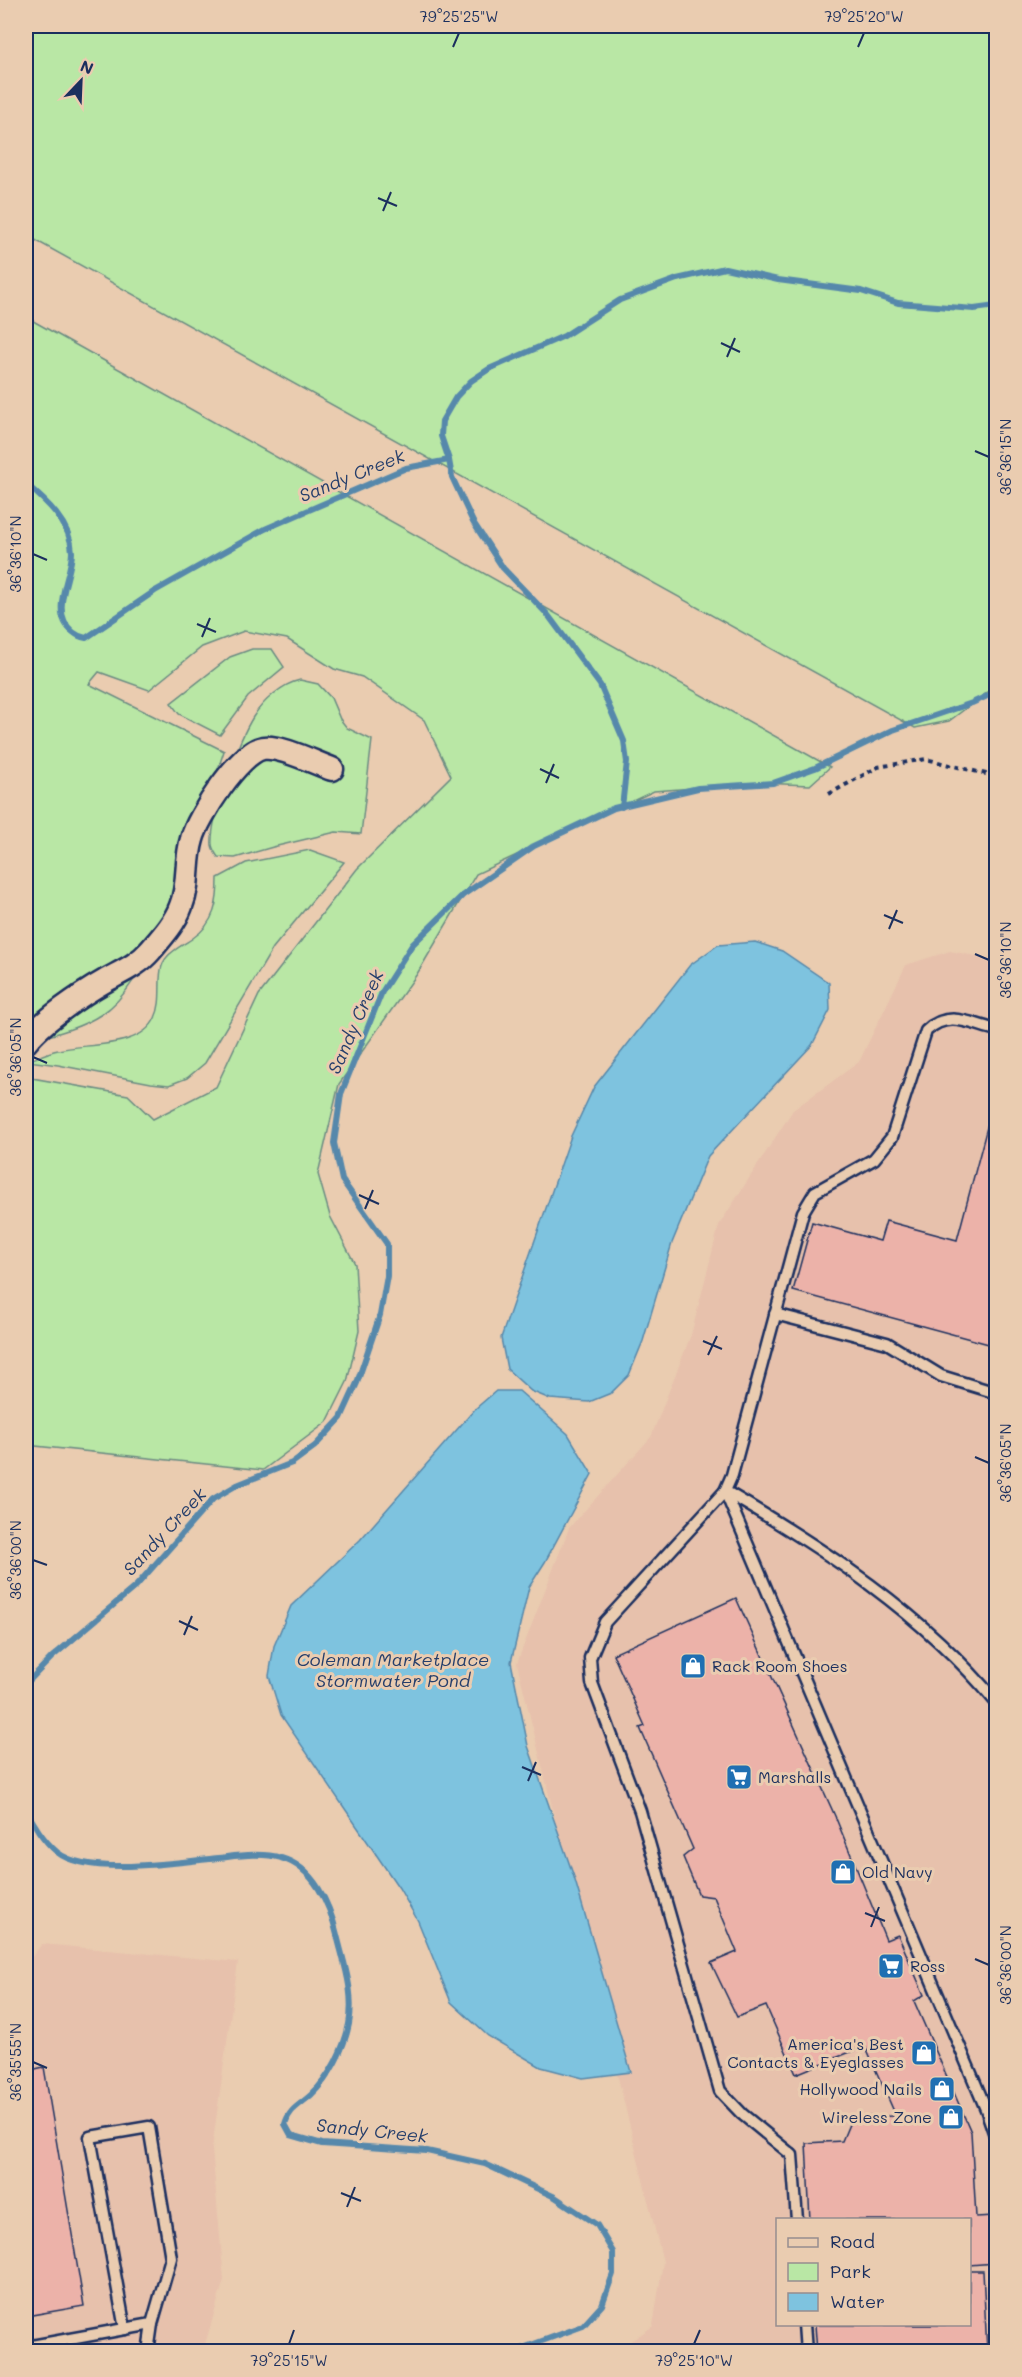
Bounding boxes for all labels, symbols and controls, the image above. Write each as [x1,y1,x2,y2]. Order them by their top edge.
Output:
text: 79°25'25"W [420,6,498,26]
text: 79°25'20"W [824,6,904,26]
north arrow [51,51,111,111]
text: N [77,55,97,79]
text: 36°36'15"N [995,419,1015,495]
water label: Sandy Creek [295,443,408,507]
text: 36°36'10"N [5,515,25,593]
text: 36°36'10"N [995,921,1015,999]
water label: Sandy Creek [321,965,389,1077]
text: 36°36'05"N [5,1017,25,1097]
text: 36°36'05"N [995,1423,1015,1503]
water label: Sandy Creek [117,1482,211,1580]
text: 36°36'00"N [5,1520,25,1600]
water label: Coleman Marketplace Stormwater Pond [297,1647,489,1692]
shop icon: Rack Room Shoes [678,1651,708,1681]
place label: Rack Room Shoes [712,1655,848,1676]
supermarket icon: Marshalls [724,1762,754,1792]
place label: Marshalls [758,1766,831,1787]
shop icon: Old Navy [828,1857,858,1887]
place label: Old Navy [862,1861,933,1882]
text: 36°36'00"N [995,1925,1015,2005]
supermarket icon: Ross [876,1951,906,1981]
place label: Ross [910,1955,945,1976]
text: 36°35'55"N [5,2023,25,2101]
place label: America's Best Contacts & Eyeglasses [727,2033,904,2072]
shop icon: America's Best Contacts & Eyeglasses [909,2038,939,2068]
shop icon: Hollywood Nails [927,2074,957,2104]
place label: Hollywood Nails [800,2078,922,2099]
shop icon: Wireless Zone [936,2102,966,2132]
place label: Wireless Zone [822,2106,932,2127]
water label: Sandy Creek [315,2112,429,2148]
legend [776,2218,971,2326]
text: Road [830,2229,875,2253]
text: Park [830,2259,871,2283]
text: Water [830,2289,885,2313]
text: 79°25'15"W [250,2350,328,2370]
text: 79°25'10"W [655,2350,733,2370]

